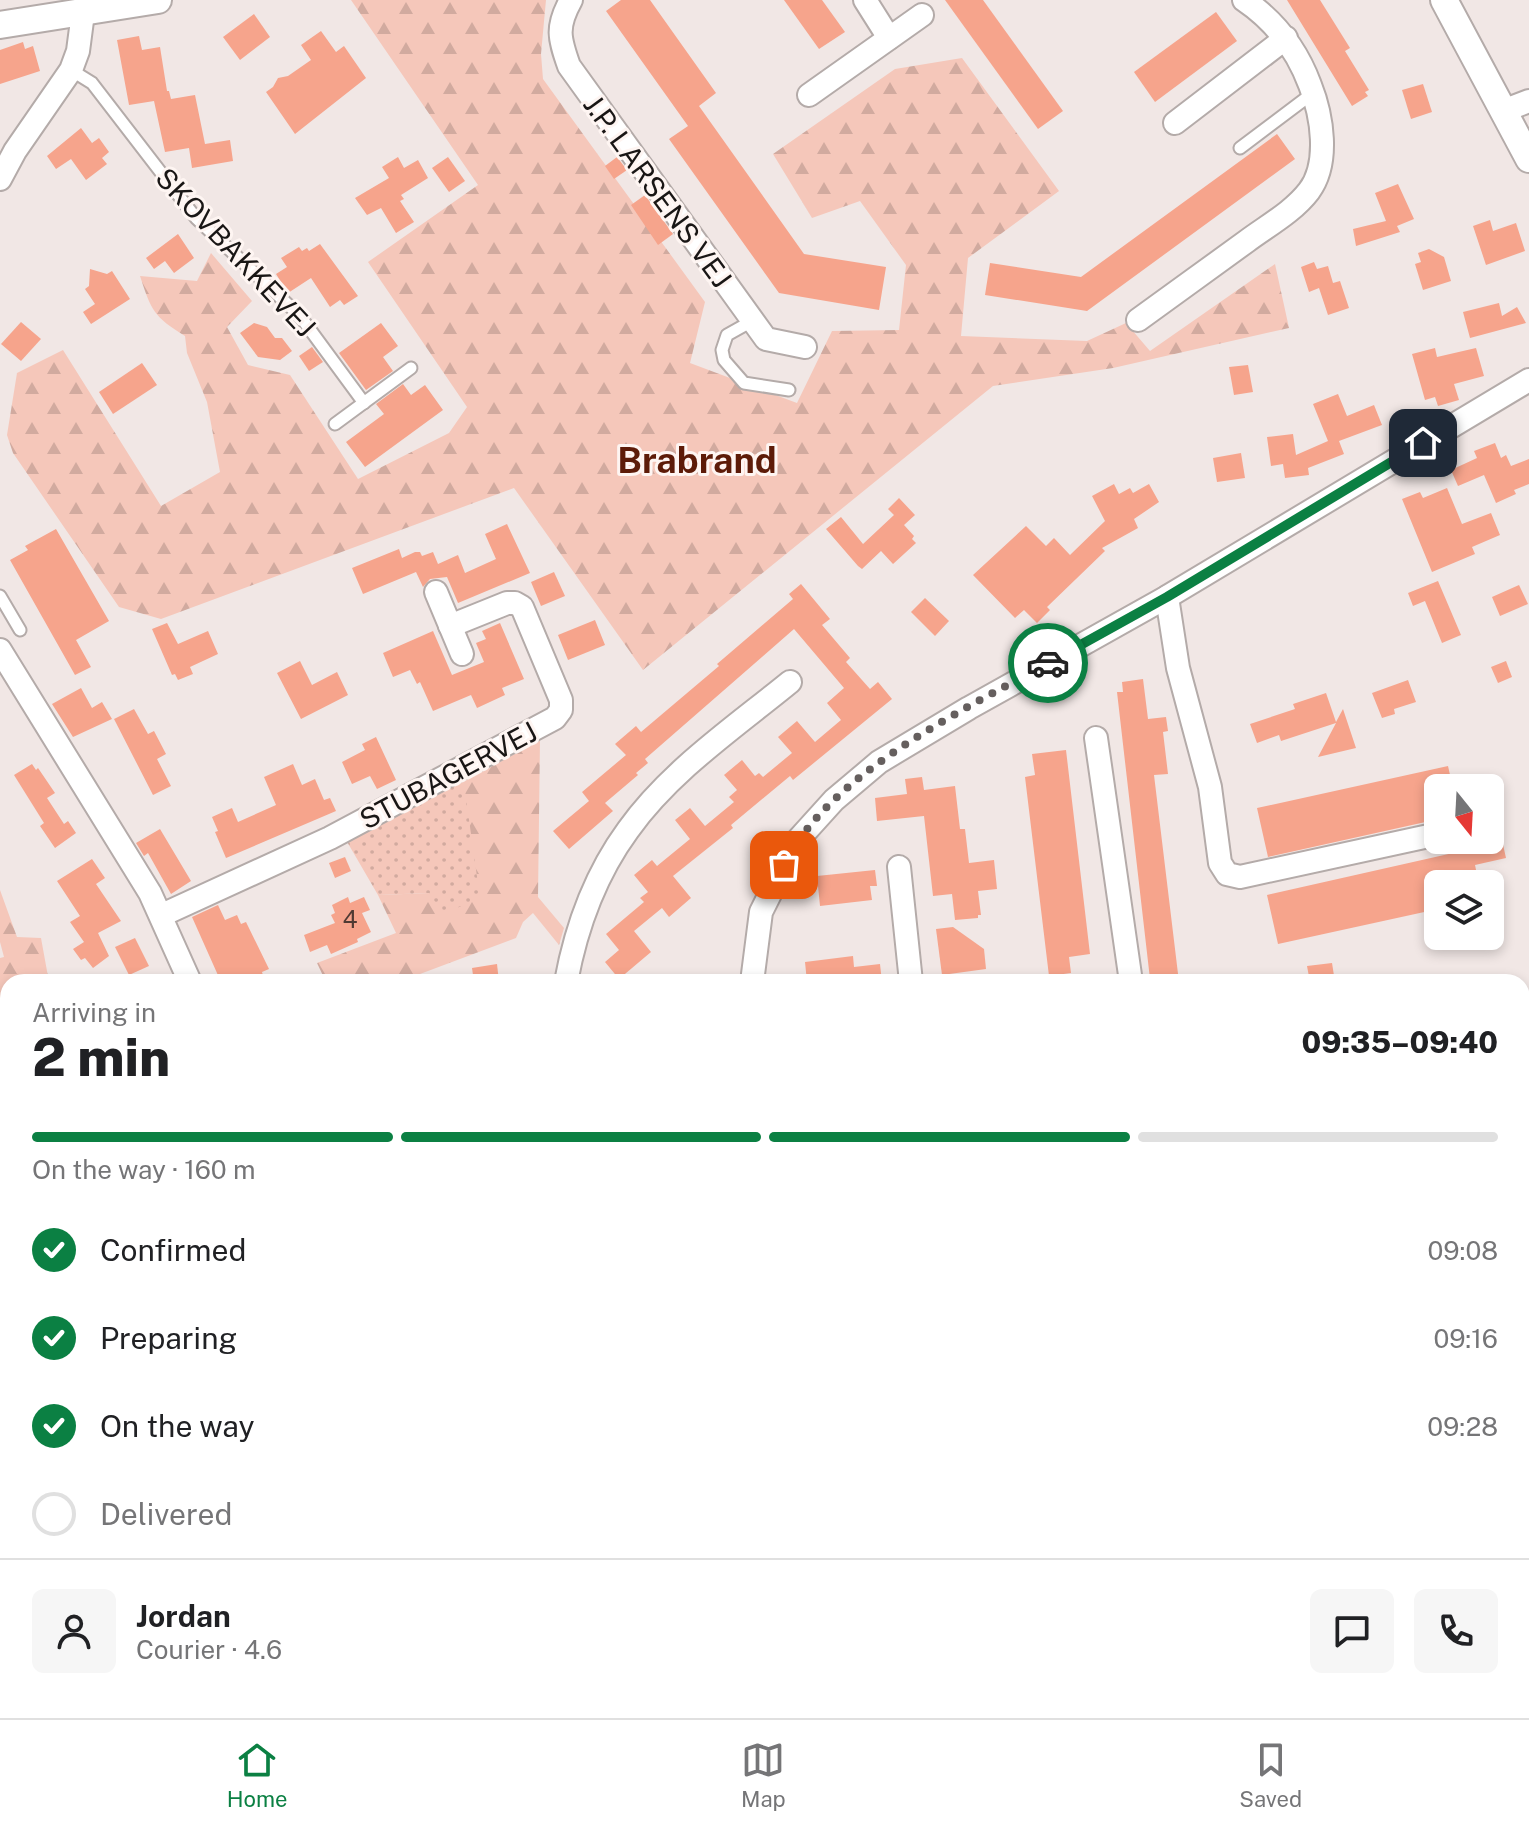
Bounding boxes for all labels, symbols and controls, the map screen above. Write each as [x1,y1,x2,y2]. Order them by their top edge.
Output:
street label: J.P. LARSENS VEJ [577,89,739,293]
street label: SKOVBAKKEVEJ [149,161,323,343]
pin [1389,409,1457,477]
icon: home [1401,421,1445,465]
district label: Brabrand [617,439,777,481]
courier [1008,623,1088,703]
icon: car [1026,641,1070,685]
street label: STUBAGERVEJ [354,714,542,836]
north arrow [1424,774,1504,854]
map controls [1424,774,1504,950]
pin [750,831,818,899]
icon: bag [762,843,806,887]
button: layers [1424,870,1504,950]
house number: 4 [342,905,358,933]
text: Arriving in [32,997,156,1028]
text: 09:35–09:40 [1301,1024,1498,1060]
text: 2 min [32,1027,170,1088]
text: On the way · 160 m [32,1154,256,1185]
icon: check [32,1228,76,1272]
text: Confirmed [100,1232,246,1268]
text: 09:08 [1428,1235,1498,1266]
icon: check [32,1316,76,1360]
text: Preparing [100,1320,237,1356]
text: 09:16 [1433,1323,1498,1354]
icon: check [32,1404,76,1448]
text: On the way [100,1408,254,1444]
text: 09:28 [1427,1411,1498,1442]
text: Delivered [100,1496,232,1532]
button: person [32,1589,116,1673]
button: chat [1310,1589,1394,1673]
button: phone [1414,1589,1498,1673]
text: Jordan [136,1598,231,1634]
text: Courier · 4.6 [136,1634,282,1665]
tab: Home [227,1738,287,1812]
tab: Map [741,1738,786,1812]
tab: Saved [1239,1738,1302,1812]

